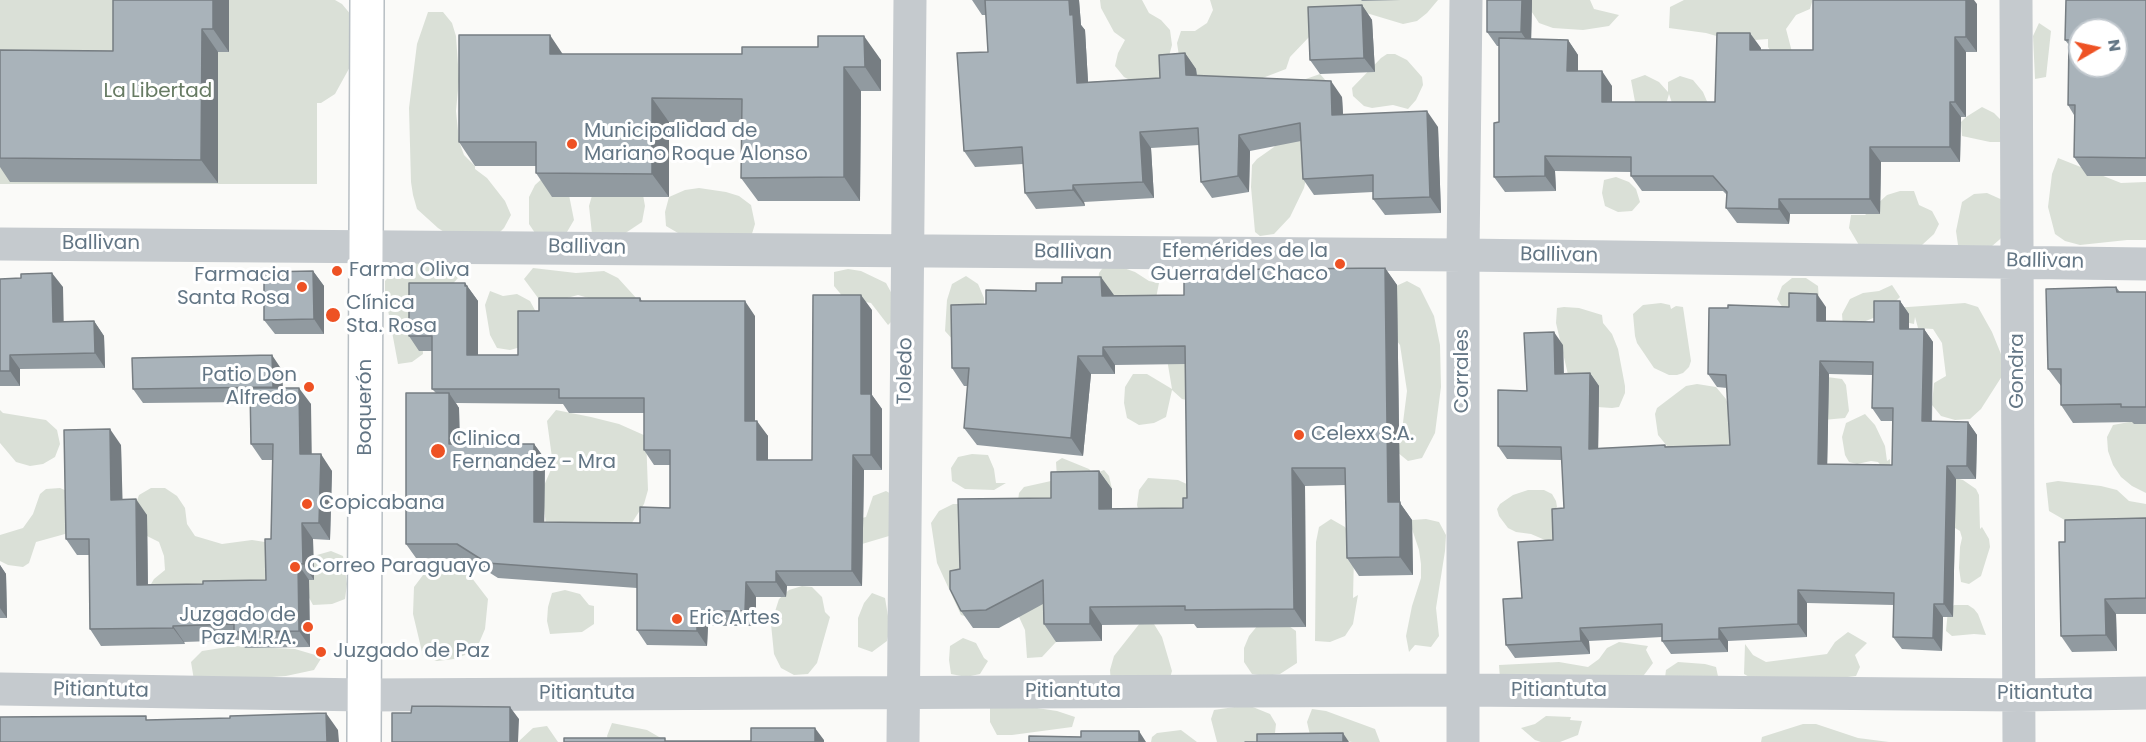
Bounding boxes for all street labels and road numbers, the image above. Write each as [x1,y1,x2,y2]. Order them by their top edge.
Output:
street label: Ballivan [62,232,140,256]
street label: Ballivan [548,235,626,261]
street label: Ballivan [1034,240,1112,266]
street label: Ballivan [1520,243,1598,269]
street label: Ballivan [2006,249,2084,275]
street label: Corrales [1451,329,1475,413]
street label: Gondra [2006,333,2030,409]
street label: Toledo [893,337,919,405]
street label: Boquerón [354,359,378,455]
street label: Pitiantuta [53,678,149,704]
street label: Pitiantuta [1511,679,1607,703]
street label: Pitiantuta [1025,680,1121,704]
street label: Pitiantuta [539,682,635,706]
street label: Pitiantuta [1997,682,2093,706]

